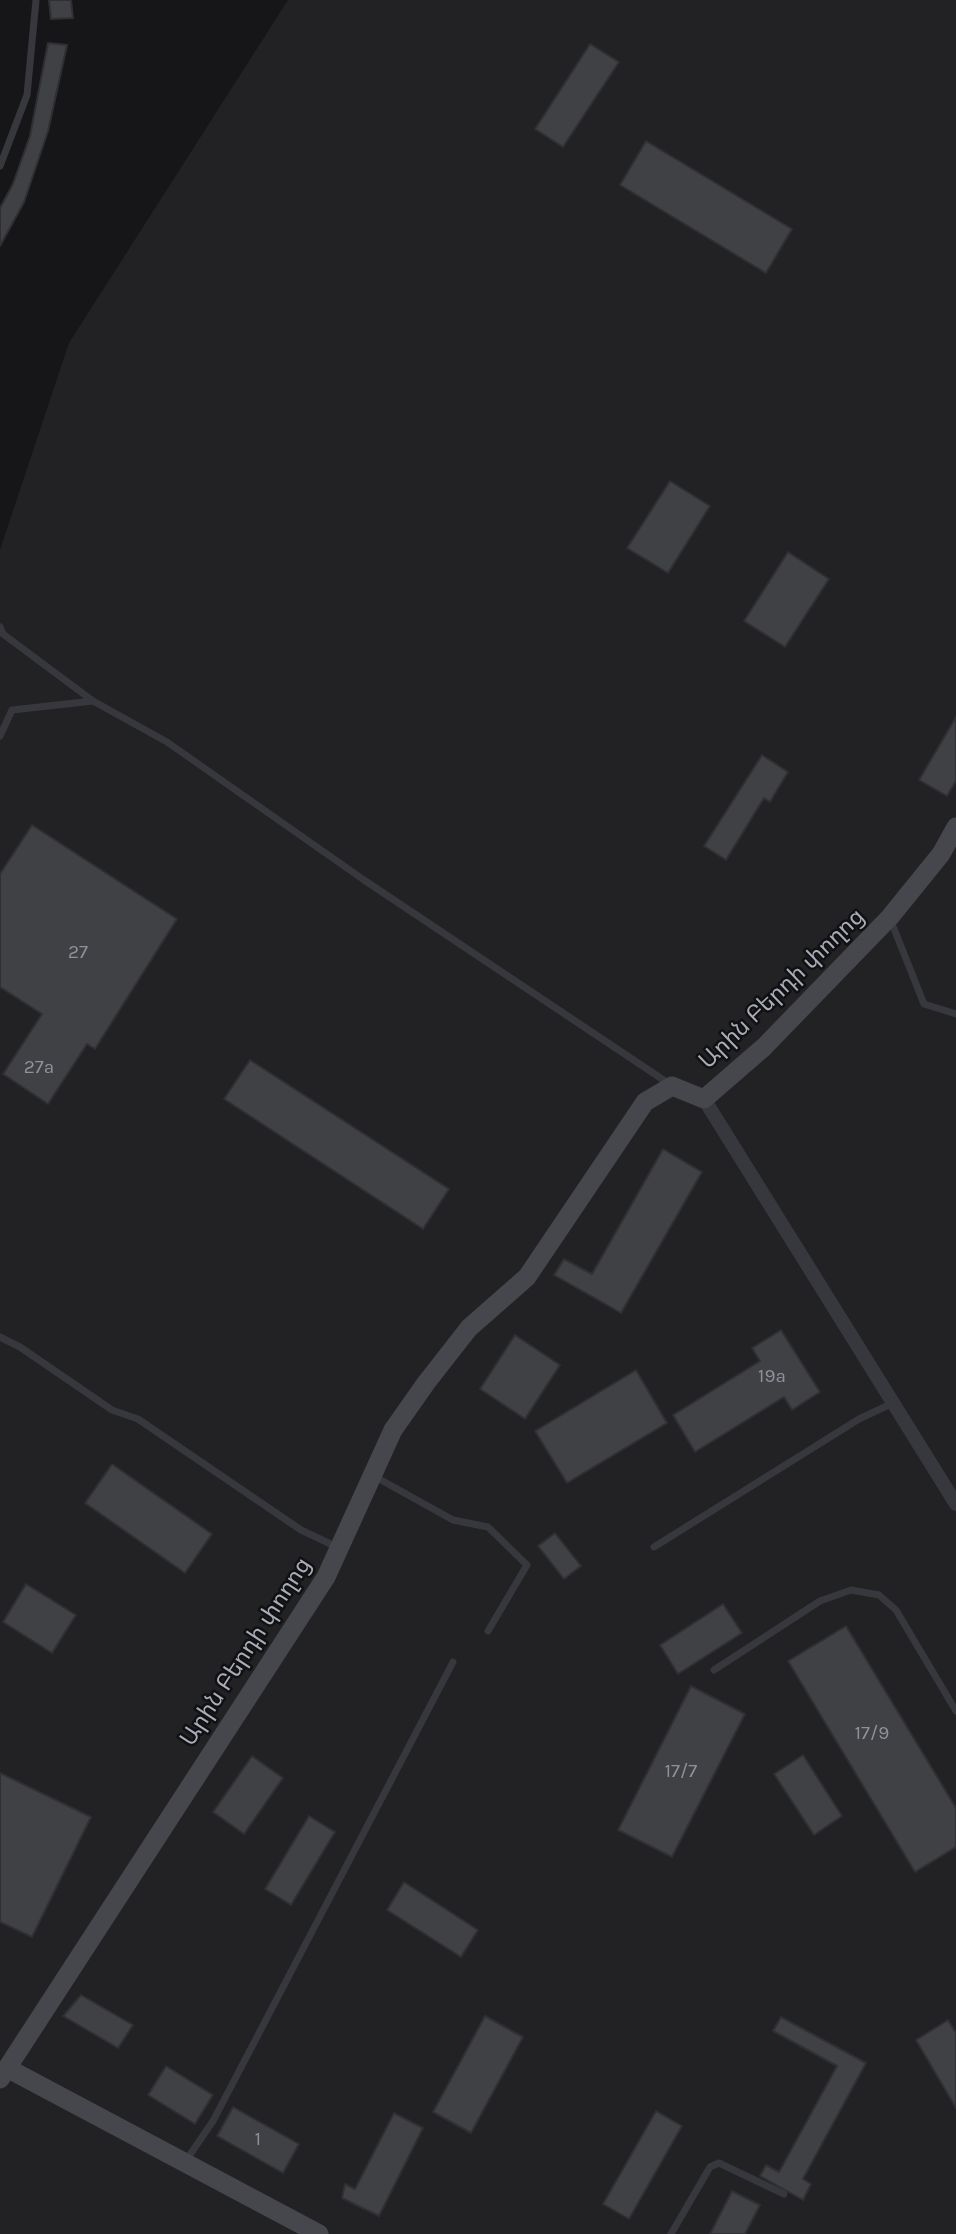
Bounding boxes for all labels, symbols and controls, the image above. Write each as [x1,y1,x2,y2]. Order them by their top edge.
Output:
street label: Արին Բերդի փողոց [694,903,870,1075]
house number: 27 [68,942,88,964]
house number: 27a [24,1057,54,1079]
house number: 19a [758,1366,786,1388]
street label: Արին Բերդի փողոց [175,1553,317,1751]
house number: 17/9 [855,1723,889,1745]
house number: 17/7 [665,1761,697,1783]
house number: 1 [255,2129,261,2151]

